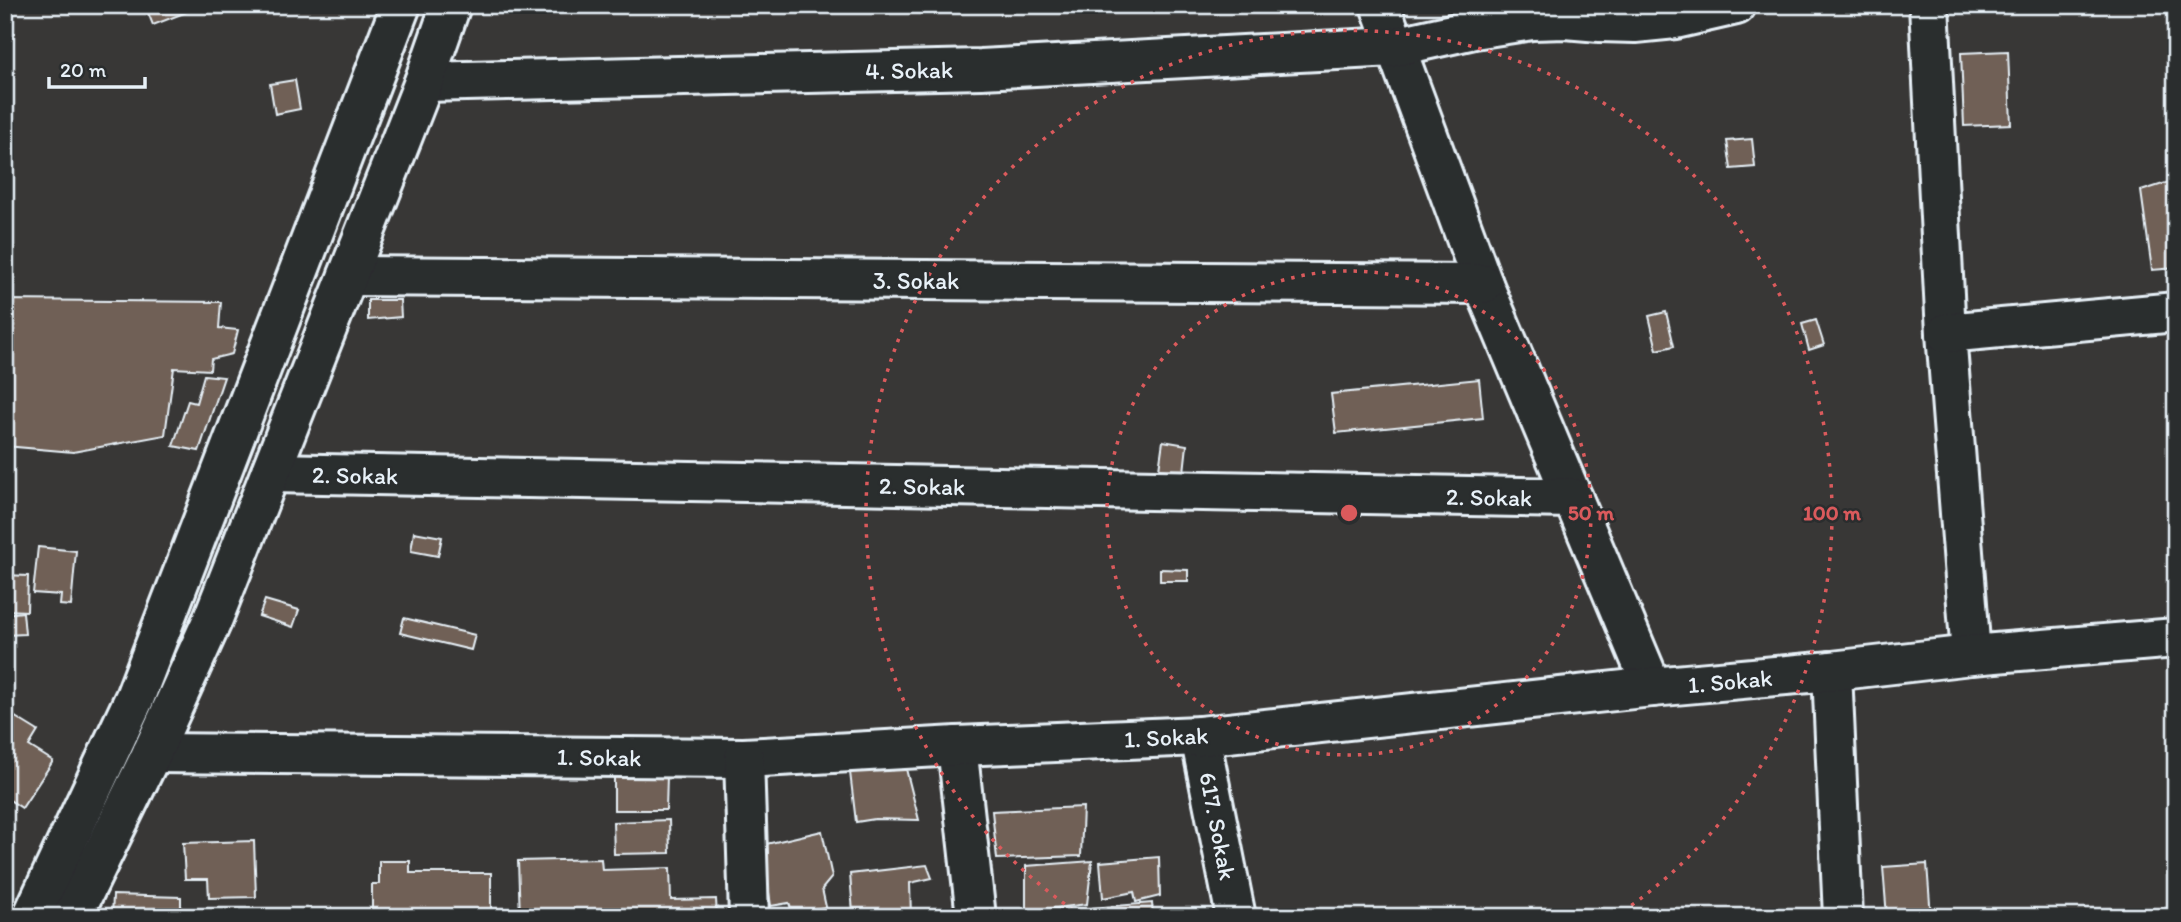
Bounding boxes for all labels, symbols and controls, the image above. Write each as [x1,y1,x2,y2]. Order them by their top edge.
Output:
scale bar [49,46,145,90]
street label: 4. Sokak [865,55,953,85]
text: 20 m [60,57,107,82]
street label: 3. Sokak [873,266,959,295]
street label: 2. Sokak [312,460,398,490]
street label: 2. Sokak [879,471,965,501]
street label: 2. Sokak [1446,482,1532,512]
text: 50 m [1568,500,1615,525]
text: 100 m [1803,500,1861,525]
centre of rings [1337,501,1361,525]
street label: 1. Sokak [1687,663,1773,699]
street label: 1. Sokak [1123,720,1209,754]
street label: 1. Sokak [556,742,642,772]
street label: 617. Sokak [1193,770,1243,882]

